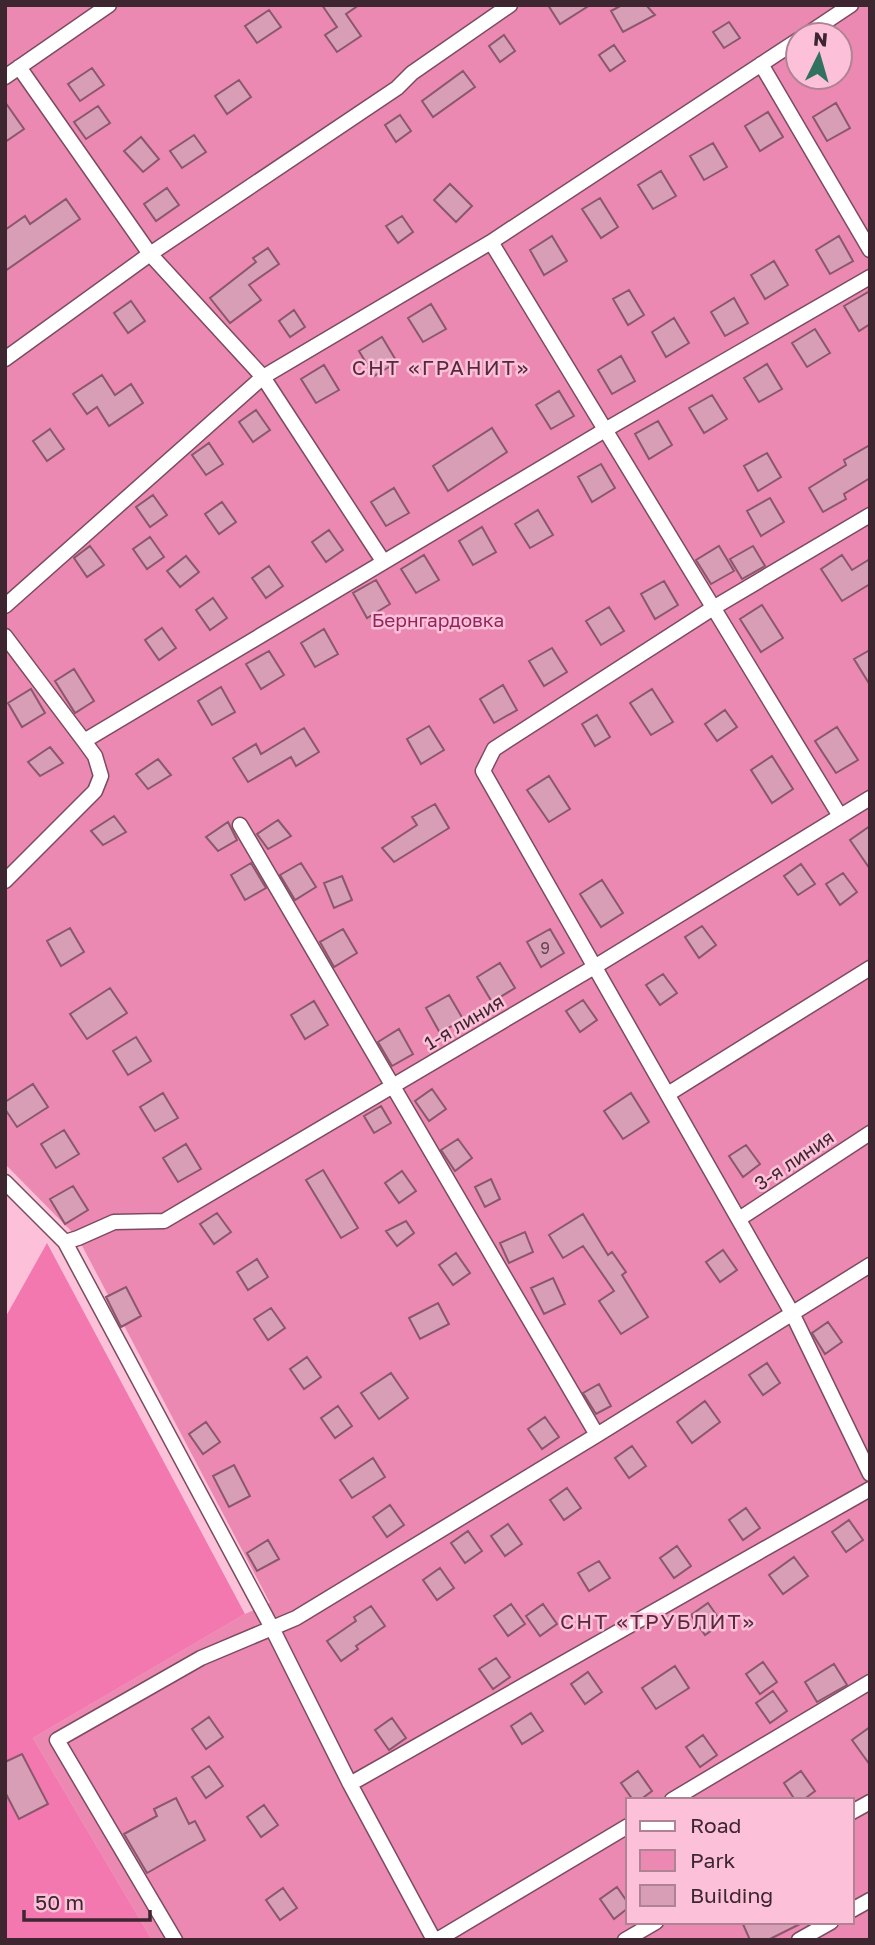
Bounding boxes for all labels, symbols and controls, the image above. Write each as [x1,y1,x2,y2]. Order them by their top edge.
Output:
north arrow [784,21,854,91]
text: N [812,26,829,51]
district label: СНТ «ГРАНИТ» [352,354,530,380]
park label: Бернгардовка [372,608,504,631]
house number: 9 [540,938,550,958]
street label: 1-я линия [420,989,508,1054]
street label: 3-я линия [750,1125,838,1194]
district label: СНТ «ТРУБЛИТ» [560,1608,756,1634]
legend [626,1798,854,1924]
text: Road [690,1812,741,1838]
text: Park [690,1847,736,1873]
scale bar [24,1878,150,1922]
text: Building [690,1882,773,1908]
text: 50 m [35,1889,84,1915]

